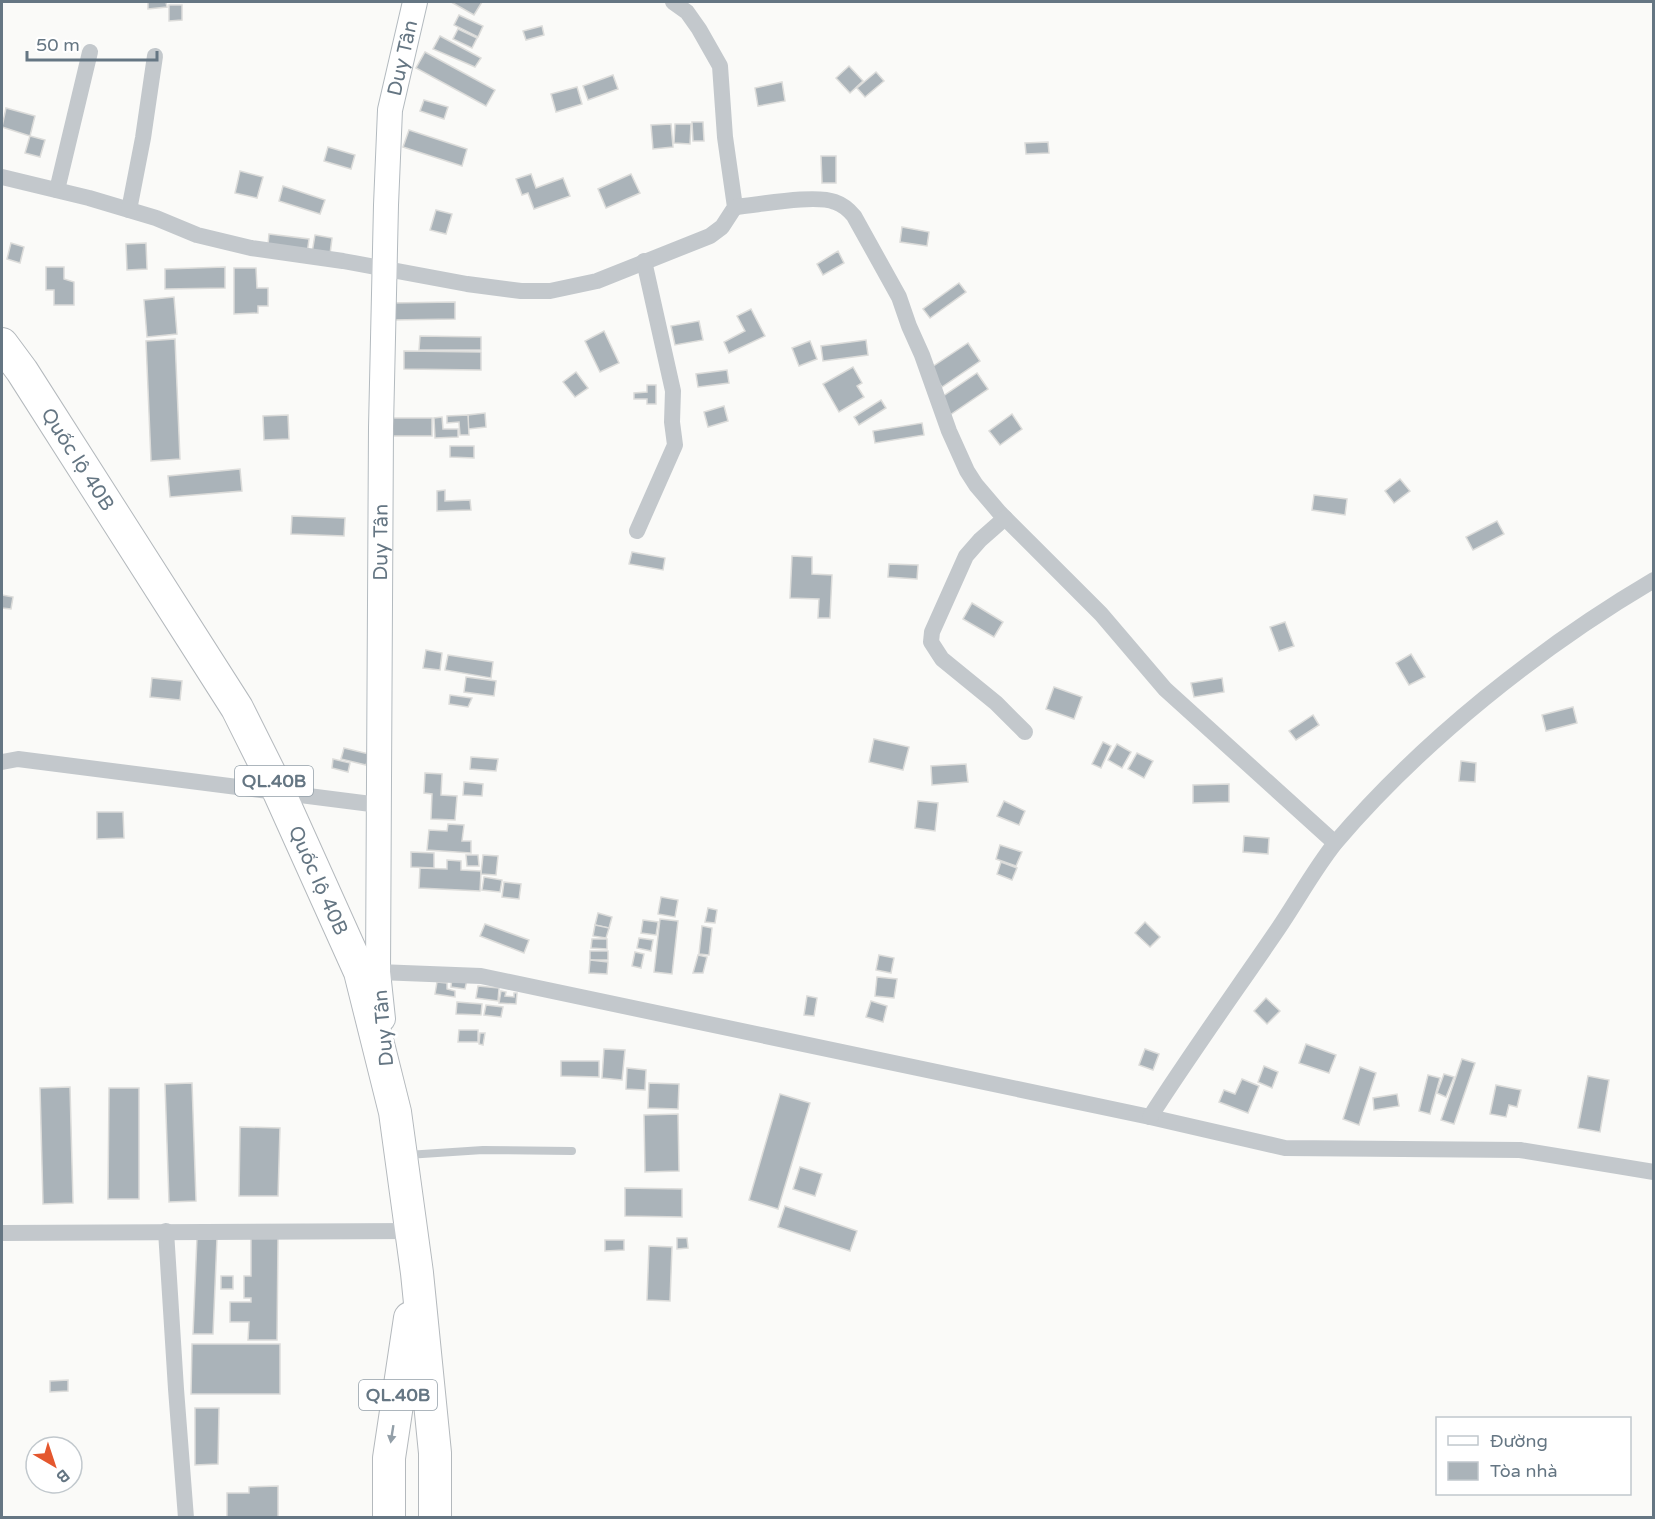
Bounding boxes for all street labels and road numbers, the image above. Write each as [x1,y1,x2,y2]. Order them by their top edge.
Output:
street label: Duy Tân [383,18,423,98]
street label: Quốc lộ 40B [36,403,119,516]
street label: Duy Tân [369,504,394,581]
road number: QL.40B [235,766,313,796]
street label: Quốc lộ 40B [283,822,353,939]
street label: Duy Tân [369,989,399,1067]
road number: QL.40B [359,1380,437,1410]

